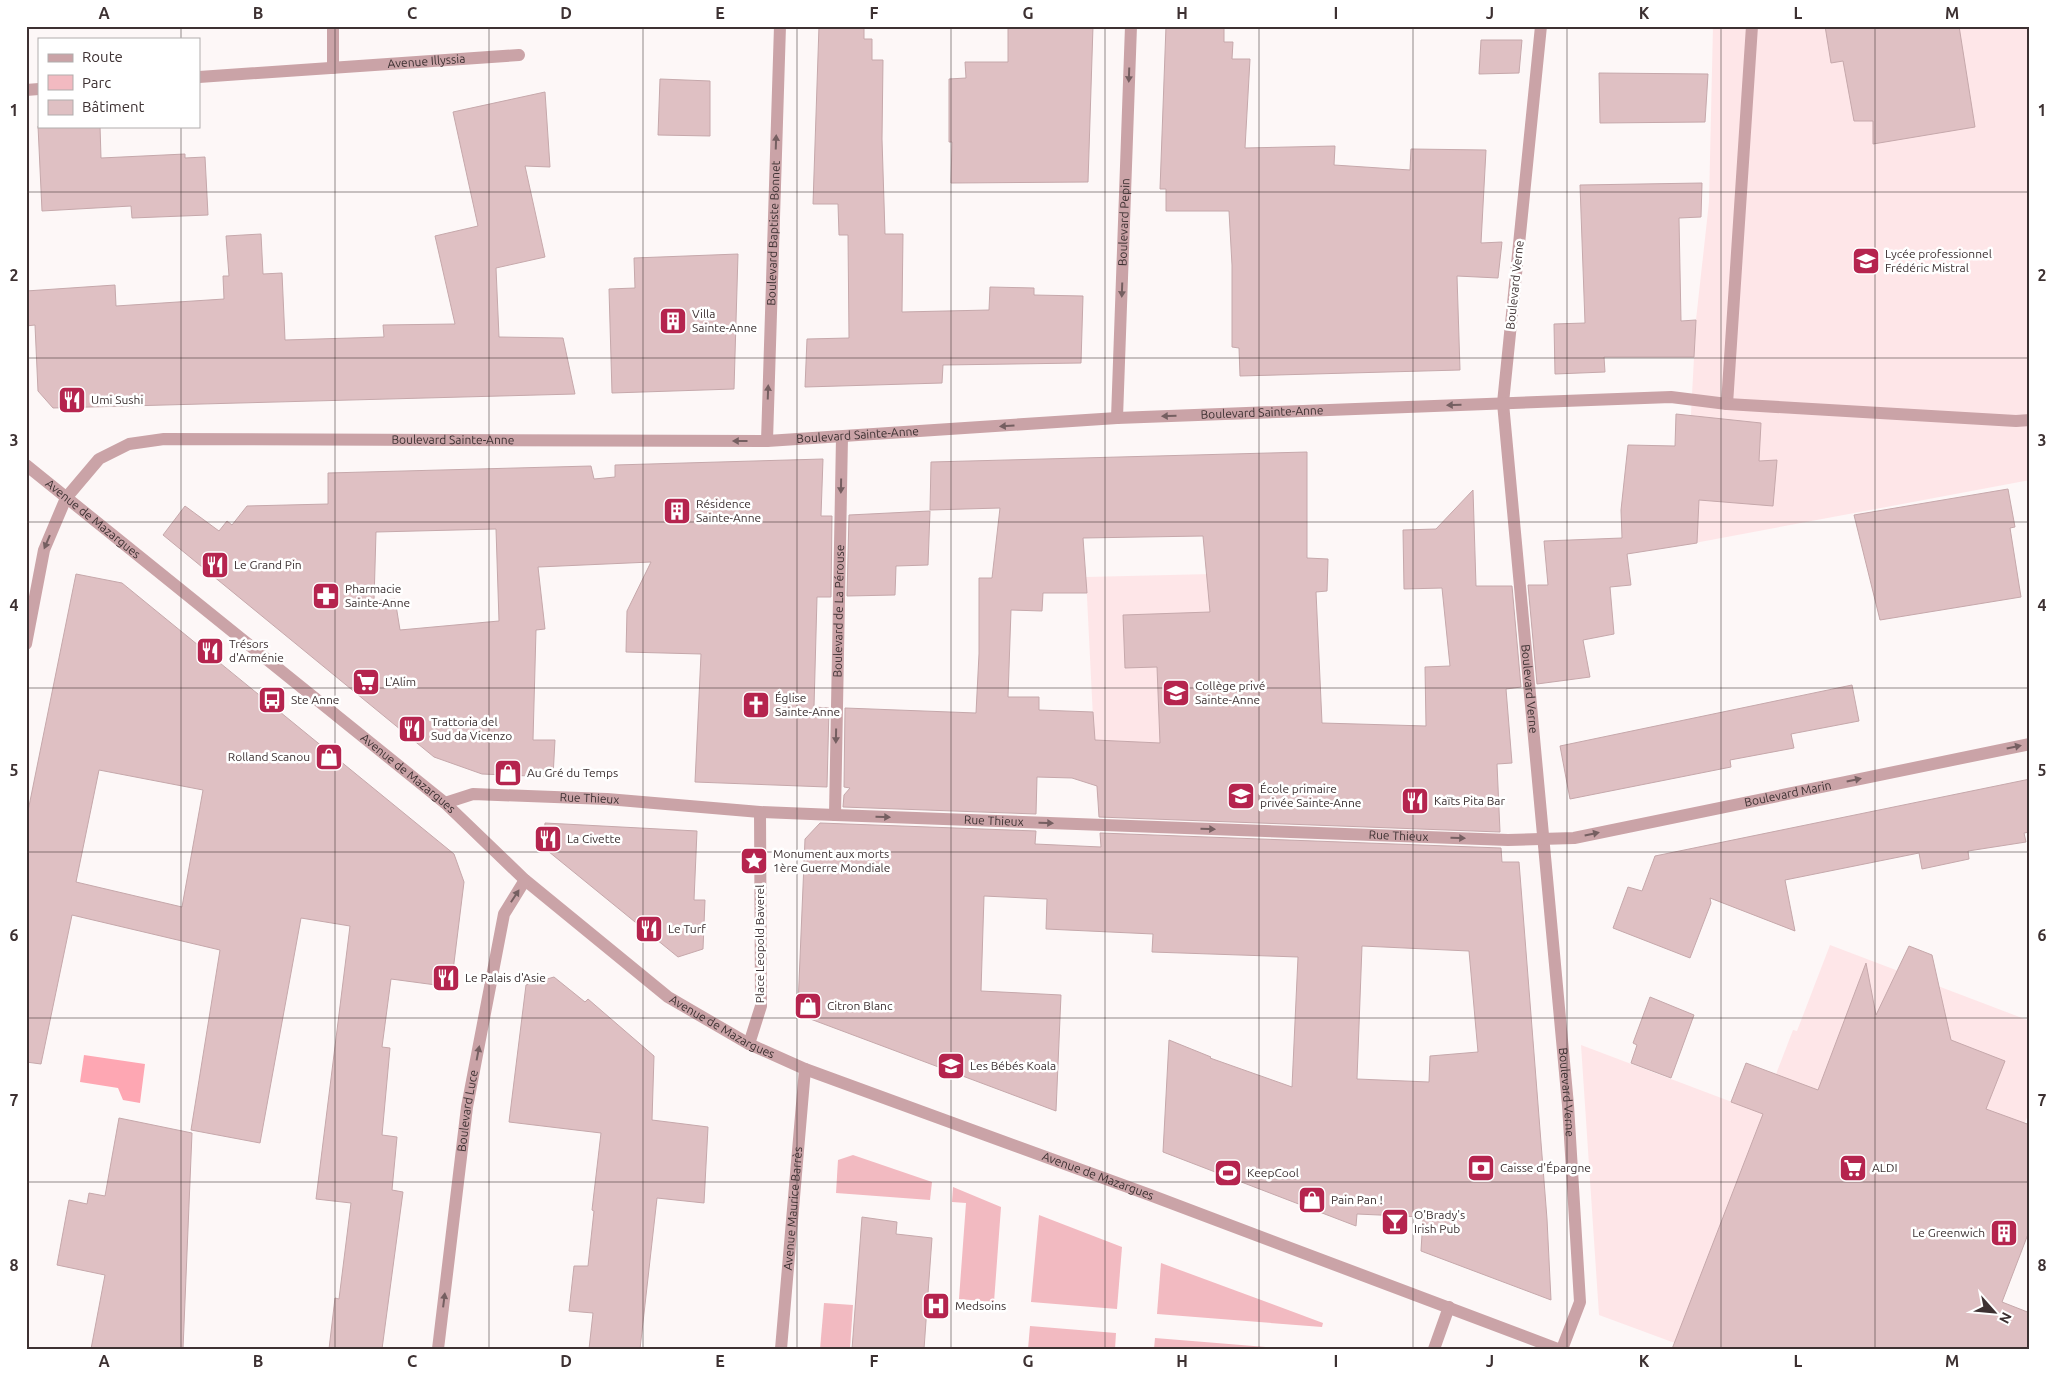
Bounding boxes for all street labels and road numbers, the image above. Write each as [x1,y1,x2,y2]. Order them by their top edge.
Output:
street label: Avenue Illyssia [387,52,466,70]
street label: Boulevard Baptiste Bonnet [764,160,782,306]
street label: Boulevard Pepin [1115,178,1132,266]
street label: Boulevard Verne [1503,240,1526,330]
street label: Boulevard Sainte-Anne [1200,403,1324,421]
street label: Boulevard Sainte-Anne [796,424,919,445]
street label: Boulevard Sainte-Anne [391,433,514,446]
street label: Avenue de Mazargues [43,476,143,561]
street label: Boulevard de La Pérouse [831,544,846,678]
street label: Boulevard Verne [1519,644,1541,734]
street label: Avenue de Mazargues [358,731,458,815]
street label: Boulevard Marin [1743,778,1832,809]
street label: Rue Thieux [559,790,620,806]
street label: Rue Thieux [964,813,1024,828]
street label: Rue Thieux [1368,828,1429,843]
street label: Place Leopold Baverel [753,885,766,1003]
street label: Avenue de Mazargues [667,992,777,1061]
street label: Boulevard Verne [1557,1047,1577,1137]
street label: Boulevard Luce [455,1069,480,1153]
street label: Avenue Maurice Barrès [781,1146,804,1271]
street label: Avenue de Mazargues [1040,1149,1156,1202]

